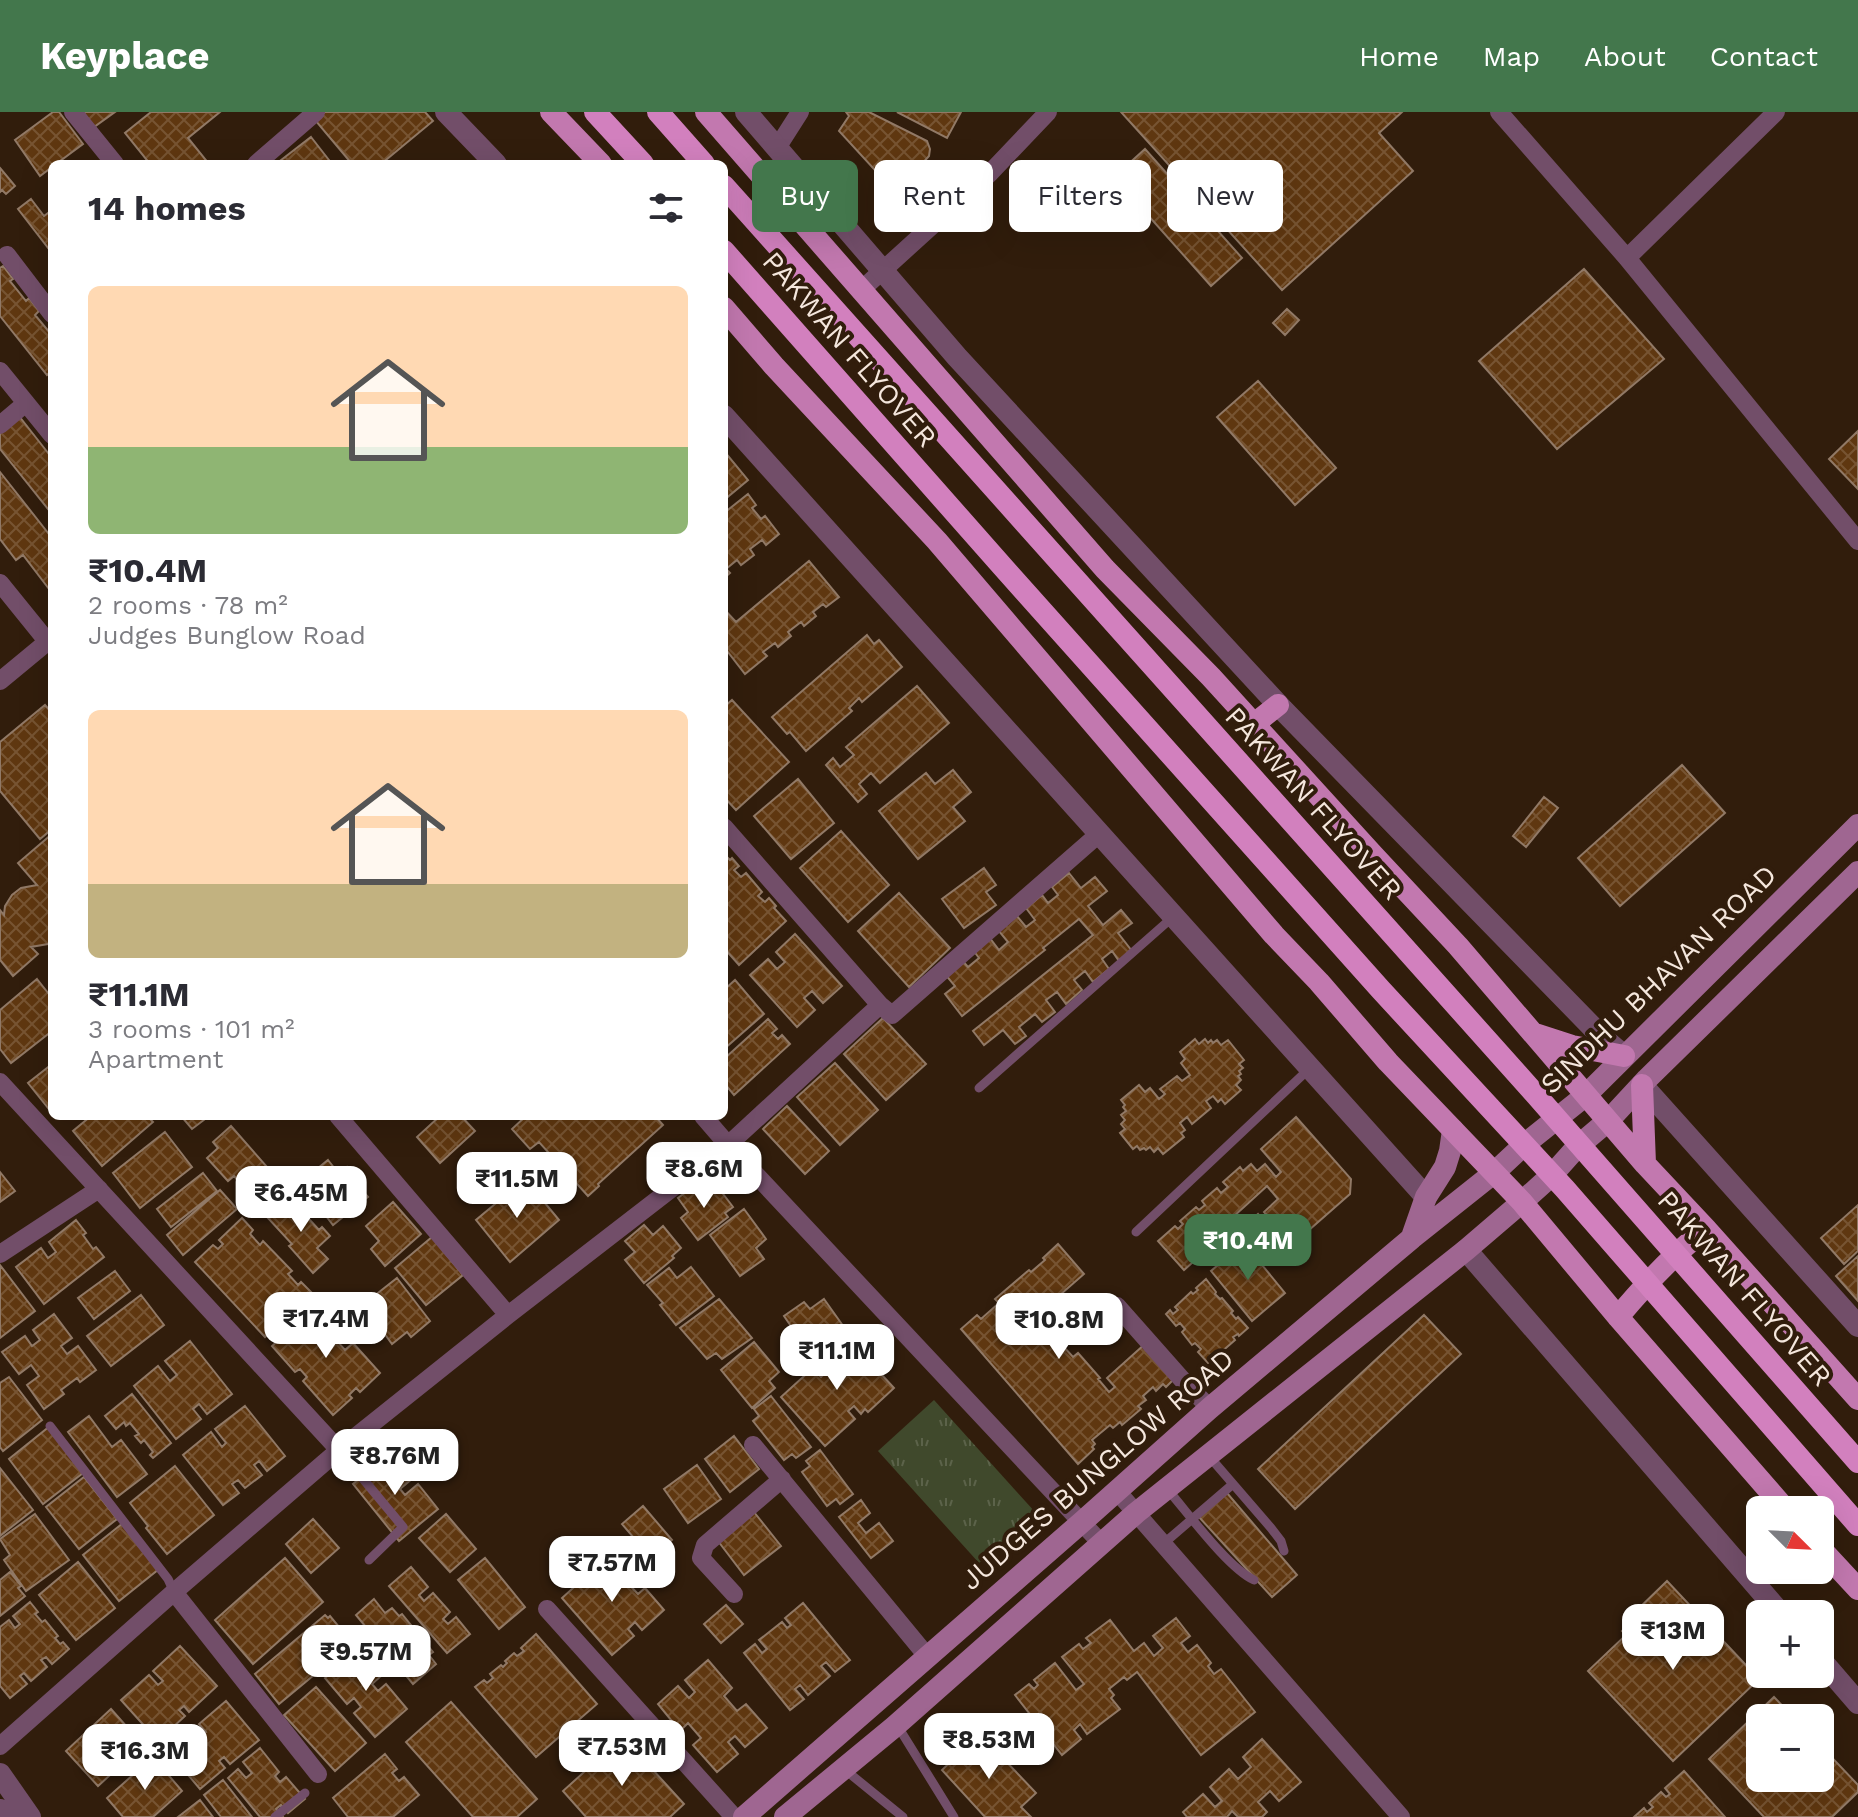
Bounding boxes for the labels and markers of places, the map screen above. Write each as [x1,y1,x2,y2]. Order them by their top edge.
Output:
pin: ₹8.6M [648,1142,760,1210]
pin: ₹11.5M [452,1152,582,1220]
pin: ₹6.45M [236,1166,366,1234]
pin: ₹10.4M [1183,1214,1313,1282]
pin: ₹17.4M [261,1292,391,1360]
pin: ₹10.8M [994,1293,1124,1361]
pin: ₹11.1M [772,1324,902,1392]
pin: ₹8.76M [330,1429,460,1497]
pin: ₹7.57M [547,1536,677,1604]
pin: ₹13M [1626,1604,1720,1672]
pin: ₹9.57M [301,1625,431,1693]
pin: ₹8.53M [924,1713,1054,1781]
pin: ₹7.53M [557,1720,687,1788]
pin: ₹16.3M [80,1724,210,1792]

